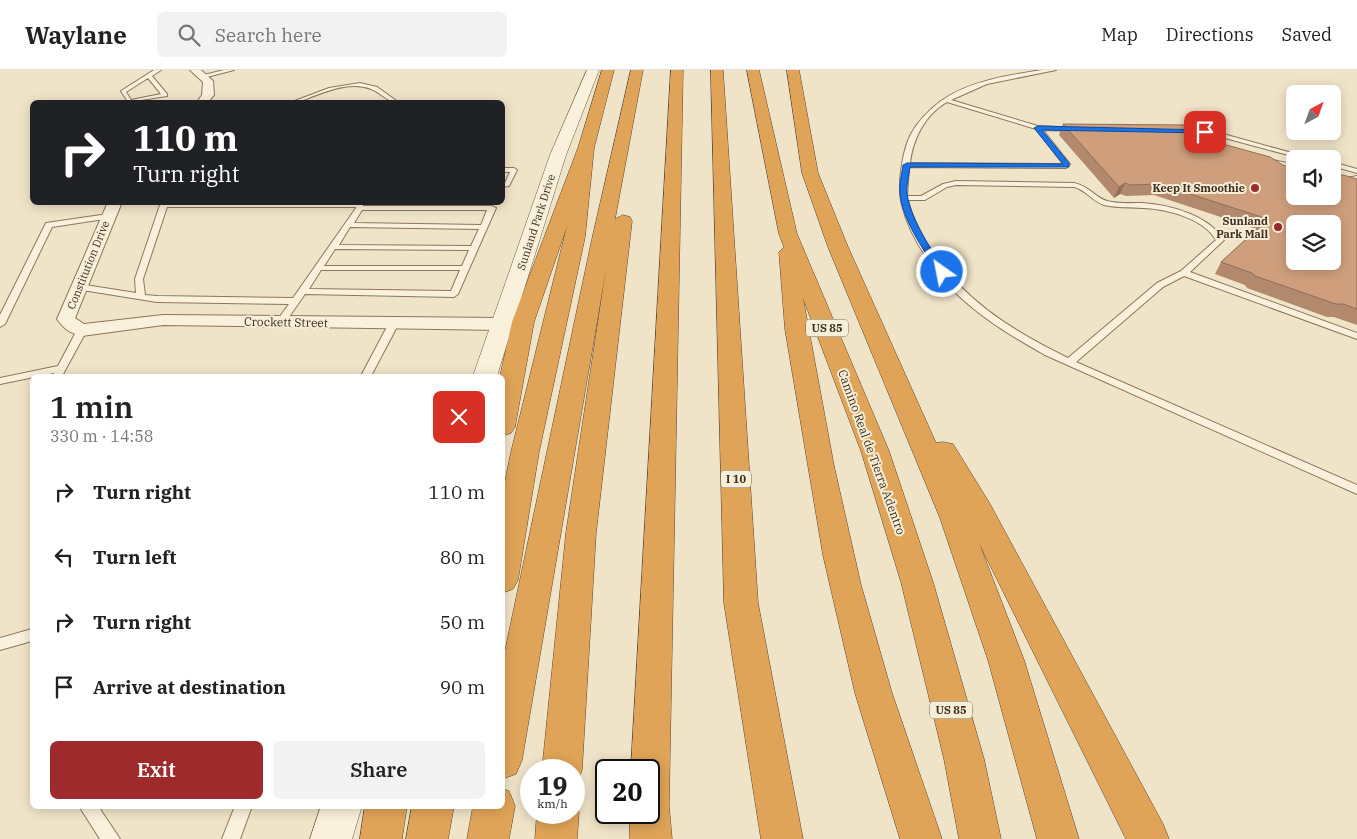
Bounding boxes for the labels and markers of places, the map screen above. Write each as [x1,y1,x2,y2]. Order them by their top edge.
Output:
pin [1184,111,1226,153]
place label: Keep It Smoothie [1153,181,1245,195]
marker: Keep It Smoothie [1249,182,1261,194]
place label: Sunland Park Mall [1216,214,1268,241]
marker: Sunland Park Mall [1272,221,1284,233]

